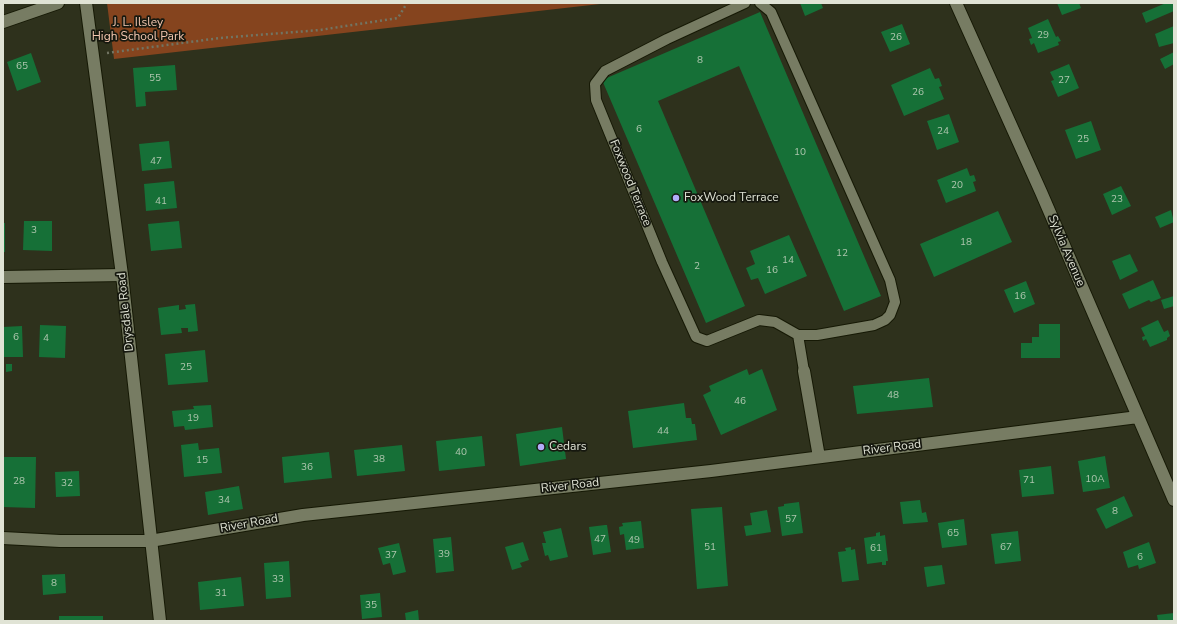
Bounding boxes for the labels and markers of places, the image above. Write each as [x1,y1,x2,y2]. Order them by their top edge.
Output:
place label: FoxWood Terrace [684,191,779,205]
marker: FoxWood Terrace [671,193,681,203]
place label: Cedars [549,440,586,454]
marker: Cedars [536,442,546,452]

